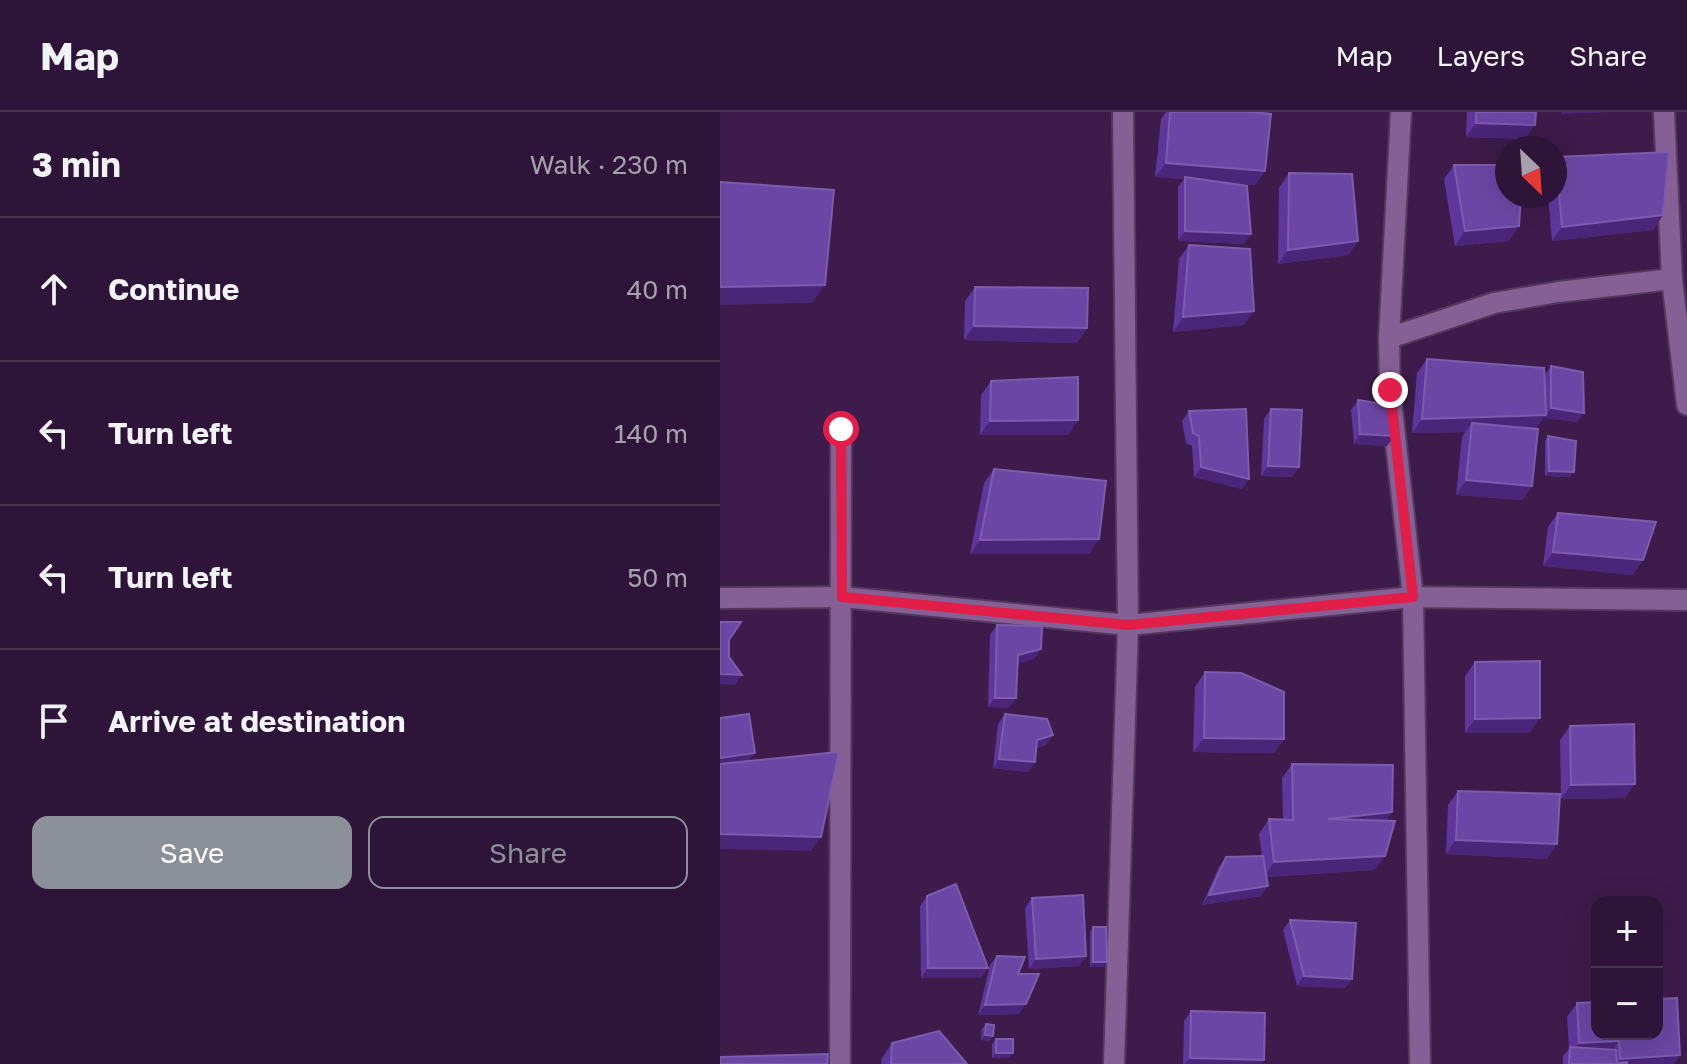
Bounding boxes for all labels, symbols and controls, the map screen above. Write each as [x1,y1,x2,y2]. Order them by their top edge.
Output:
text: Map [40,33,119,78]
text: Map [1335,39,1393,72]
text: Layers [1437,39,1525,72]
text: Share [1569,39,1647,72]
north arrow [1495,136,1567,208]
text: 3 min [32,144,121,184]
text: Walk · 230 m [530,149,688,180]
icon: ahead [32,267,76,311]
text: Continue [108,271,239,307]
text: 40 m [627,274,688,305]
route end [1372,372,1408,408]
icon: left [32,411,76,455]
route start [823,411,859,447]
text: Turn left [108,415,233,451]
text: 140 m [614,418,688,449]
icon: left [32,555,76,599]
text: Turn left [108,559,233,595]
text: 50 m [627,562,688,593]
icon: arrive [32,699,76,743]
text: Arrive at destination [108,703,405,739]
button: Save [32,816,352,889]
button: Share [368,816,688,889]
map controls [1591,896,1663,1040]
button: + [1591,896,1663,968]
button: − [1591,968,1663,1040]

